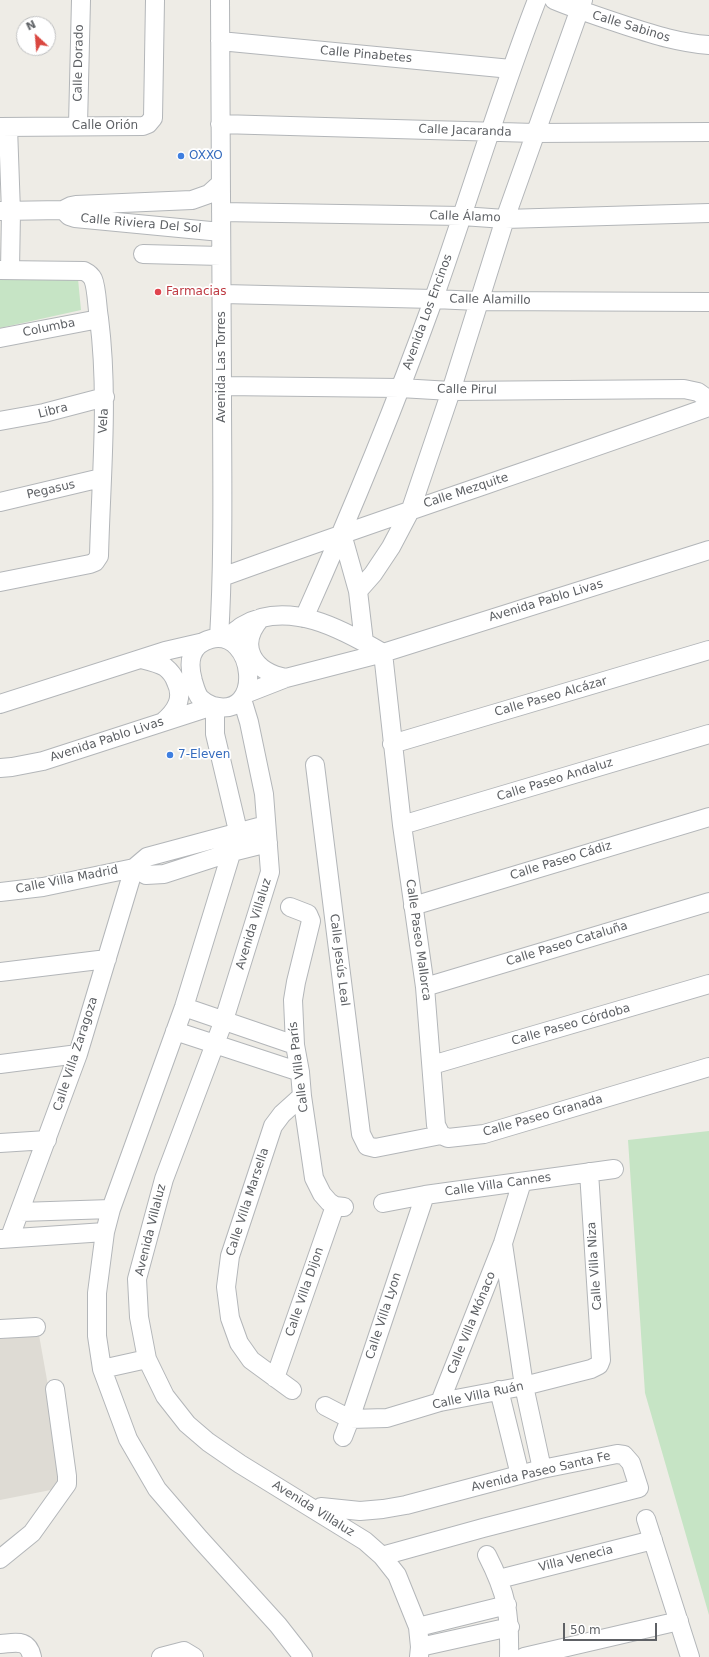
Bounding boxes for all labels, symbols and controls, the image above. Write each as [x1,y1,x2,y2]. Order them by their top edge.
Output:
street label: Calle Sabinos [590,8,672,46]
north arrow [16,16,56,56]
text: N [24,18,38,34]
street label: Calle Dorado [71,24,87,102]
street label: Calle Pinabetes [319,44,413,66]
street label: Calle Orión [72,119,138,133]
street label: Calle Jacaranda [418,122,512,140]
place label: OXXO [189,149,223,163]
marker: OXXO [176,151,186,161]
street label: Calle Álamo [429,209,501,225]
street label: Calle Riviera Del Sol [80,212,202,236]
street label: Avenida Los Encinos [400,252,456,372]
place label: Farmacias [166,285,226,299]
marker: Farmacias [153,287,163,297]
street label: Calle Alamillo [449,292,531,308]
street label: Avenida Las Torres [215,311,229,423]
street label: Columba [21,316,77,340]
street label: Calle Pirul [437,382,497,398]
street label: Libra [37,400,69,422]
street label: Vela [96,408,112,434]
street label: Calle Mezquite [422,471,510,511]
street label: Pegasus [25,477,77,503]
street label: Avenida Pablo Livas [487,577,605,625]
street label: Calle Paseo Alcázar [493,674,609,720]
street label: Avenida Pablo Livas [48,715,166,765]
place label: 7-Eleven [178,748,230,762]
marker: 7-Eleven [165,750,175,760]
street label: Calle Paseo Andaluz [495,756,615,804]
street label: Calle Paseo Cádiz [508,839,614,883]
street label: Calle Villa Madrid [15,863,119,897]
street label: Avenida Villaluz [233,877,275,971]
street label: Calle Paseo Mallorca [402,878,434,1002]
street label: Calle Jesús Leal [326,913,352,1007]
street label: Calle Paseo Cataluña [505,919,629,969]
street label: Calle Villa Zaragoza [51,995,101,1113]
street label: Calle Paseo Córdoba [510,1001,632,1049]
street label: Calle Villa París [286,1021,312,1113]
street label: Calle Paseo Granada [481,1092,605,1140]
street label: Calle Villa Marsella [224,1146,272,1258]
street label: Calle Villa Cannes [444,1170,552,1200]
street label: Avenida Villaluz [133,1183,169,1277]
street label: Calle Villa Niza [585,1221,605,1311]
street label: Calle Villa Dijon [283,1245,327,1339]
street label: Calle Villa Mónaco [445,1270,499,1376]
street label: Calle Villa Lyon [363,1271,405,1361]
street label: Calle Villa Ruán [431,1379,525,1413]
street label: Avenida Paseo Santa Fe [470,1449,612,1495]
street label: Avenida Villaluz [269,1478,357,1540]
street label: Villa Venecia [537,1543,615,1575]
scale bar [565,1615,659,1641]
text: 50 m [570,1623,601,1637]

